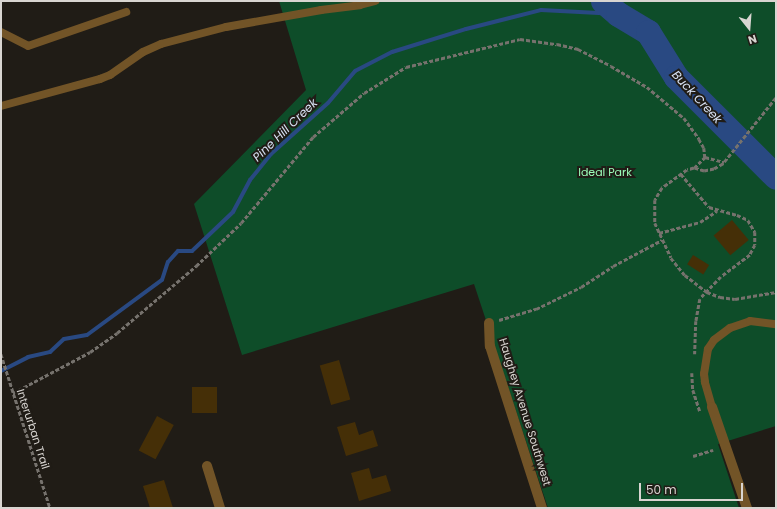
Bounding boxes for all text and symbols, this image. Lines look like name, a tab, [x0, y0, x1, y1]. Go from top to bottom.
north arrow	[729, 8, 769, 48]
text: N	[746, 31, 759, 48]
water label: Buck Creek	[669, 68, 725, 126]
water label: Pine Hill Creek	[250, 96, 320, 164]
park label: Ideal Park	[578, 165, 632, 179]
street label: Haughey Avenue Southwest	[496, 336, 554, 488]
street label: Interurban Trail	[14, 387, 52, 471]
scale bar	[641, 475, 745, 501]
text: 50 m	[646, 481, 677, 498]

